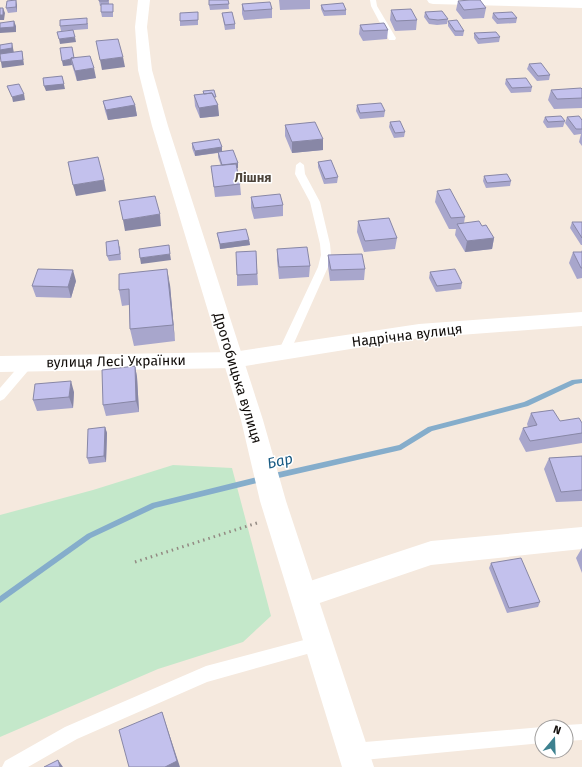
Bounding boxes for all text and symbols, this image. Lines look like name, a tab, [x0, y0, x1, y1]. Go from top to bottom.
district label: Лішня	[234, 170, 272, 185]
street label: Дрогобицька вулиця	[209, 310, 266, 446]
street label: Надрічна вулиця	[351, 320, 463, 351]
street label: вулиця Лесі Українки	[46, 352, 186, 371]
water label: Бар	[265, 449, 295, 473]
north arrow	[534, 719, 574, 759]
text: N	[552, 723, 563, 737]

